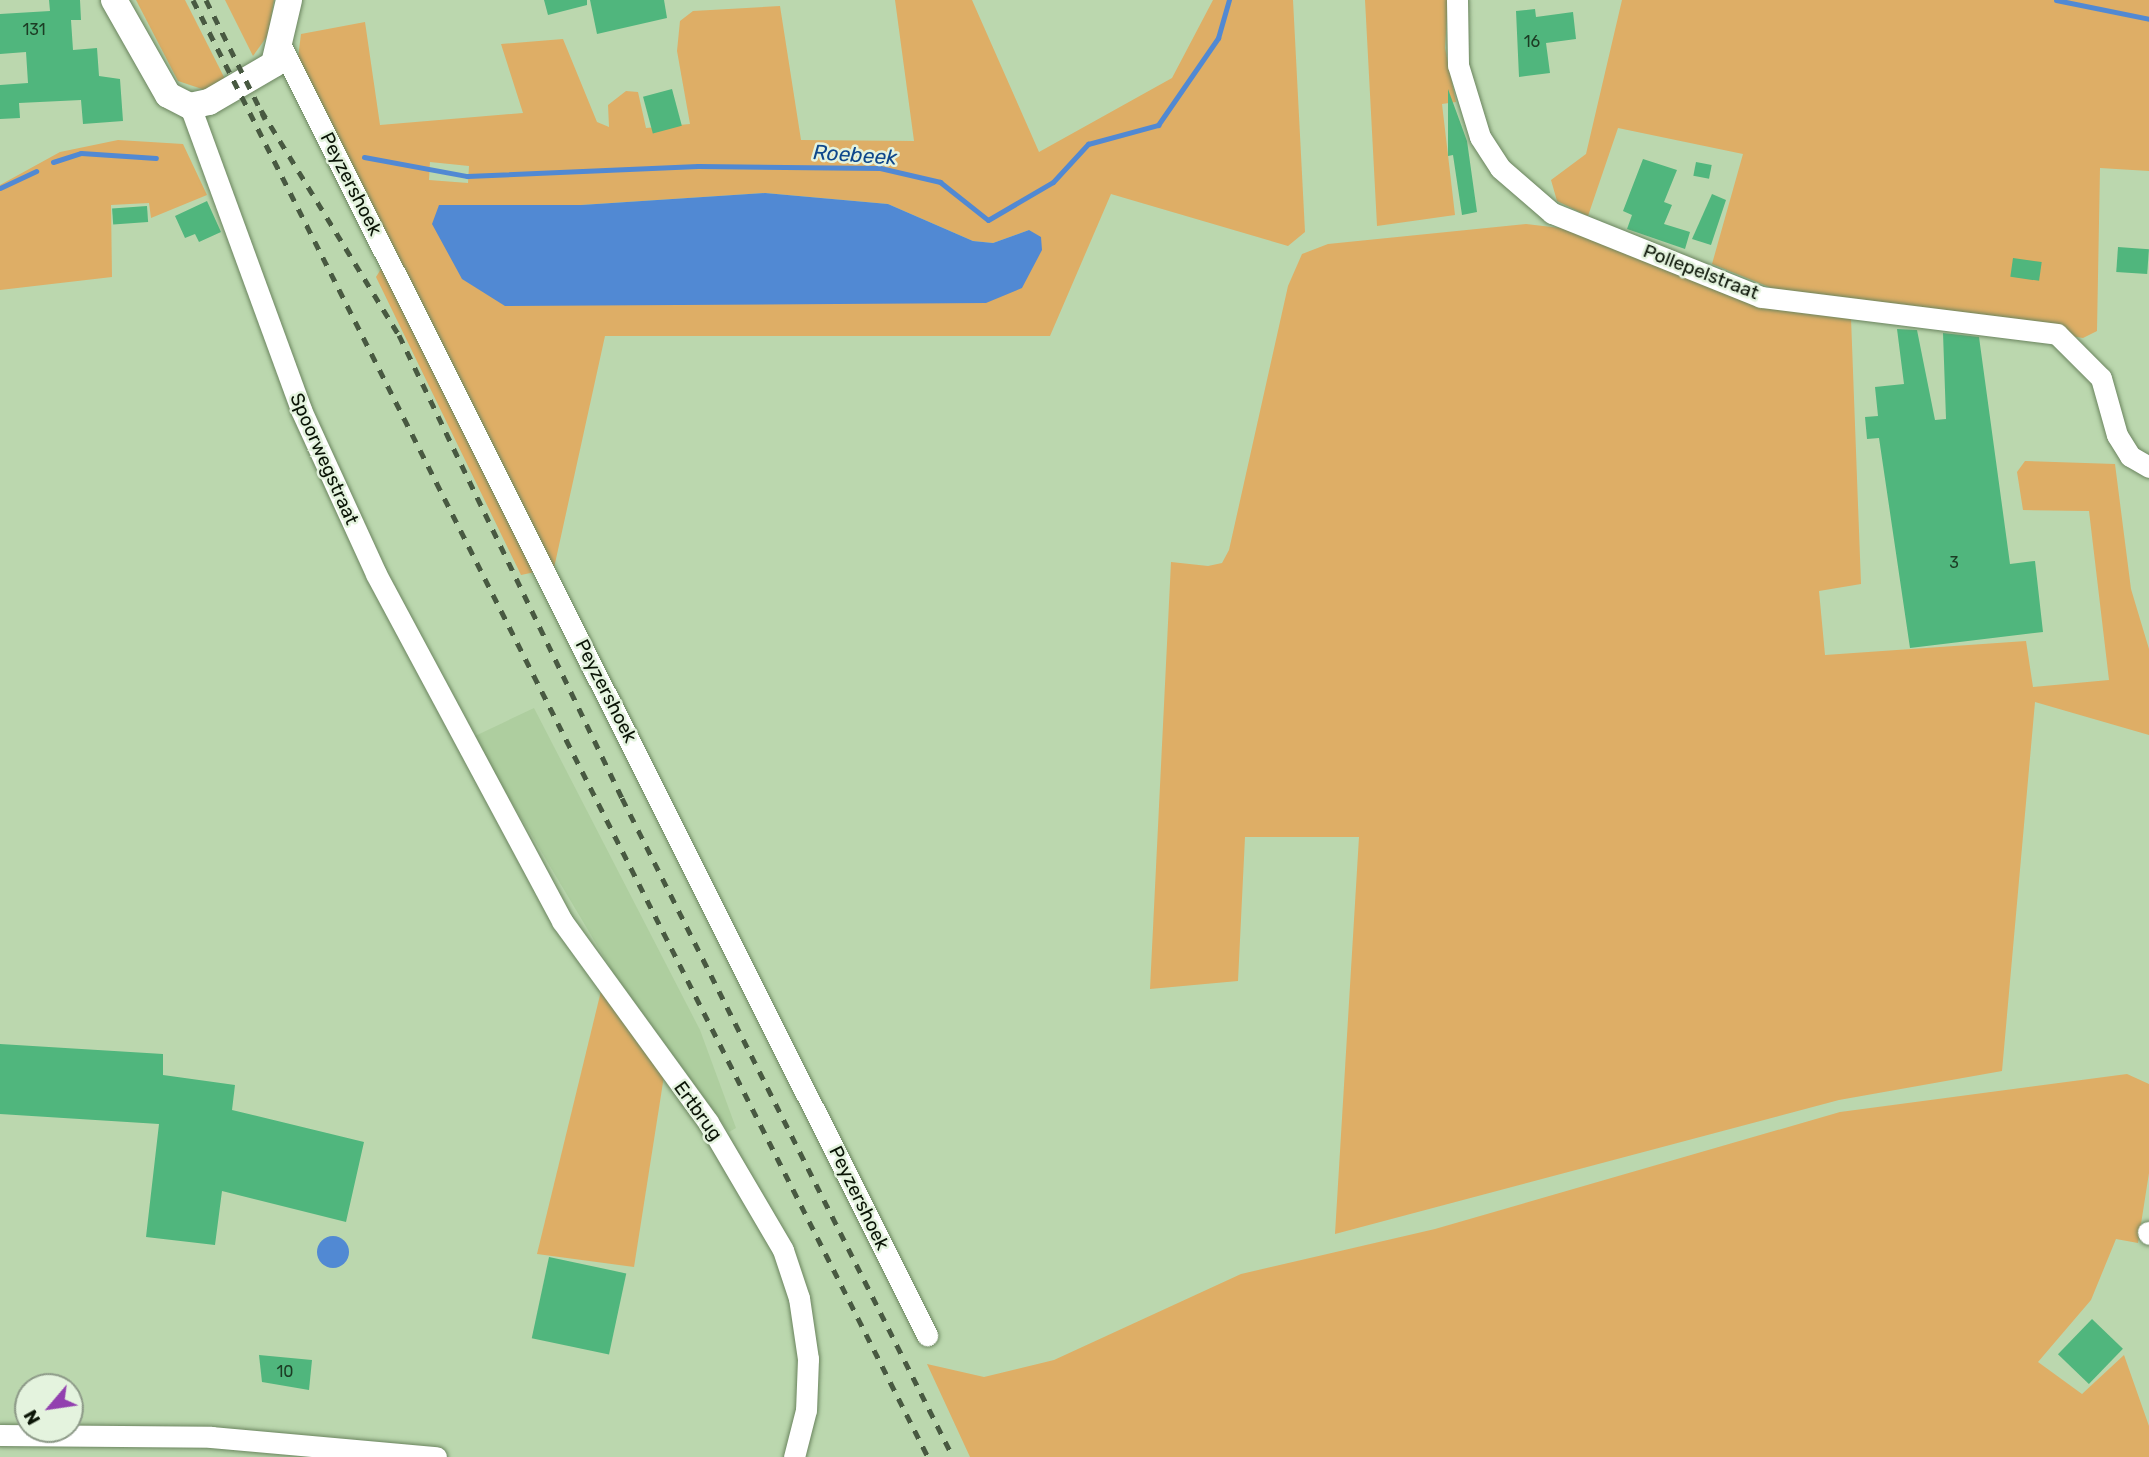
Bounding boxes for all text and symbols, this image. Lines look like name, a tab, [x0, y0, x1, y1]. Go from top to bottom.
house number: 131	[22, 20, 46, 40]
house number: 16	[1524, 32, 1540, 52]
street label: Peyzershoek	[315, 129, 387, 239]
water label: Roebeek	[812, 139, 898, 171]
street label: Pollepelstraat	[1640, 240, 1762, 304]
street label: Spoorwegstraat	[285, 390, 363, 528]
house number: 3	[1949, 553, 1959, 573]
street label: Peyzershoek	[570, 636, 642, 746]
street label: Ertbrug	[669, 1077, 727, 1145]
street label: Peyzershoek	[824, 1142, 894, 1254]
house number: 10	[276, 1362, 294, 1382]
north arrow	[14, 1373, 84, 1443]
text: N	[19, 1406, 45, 1429]

